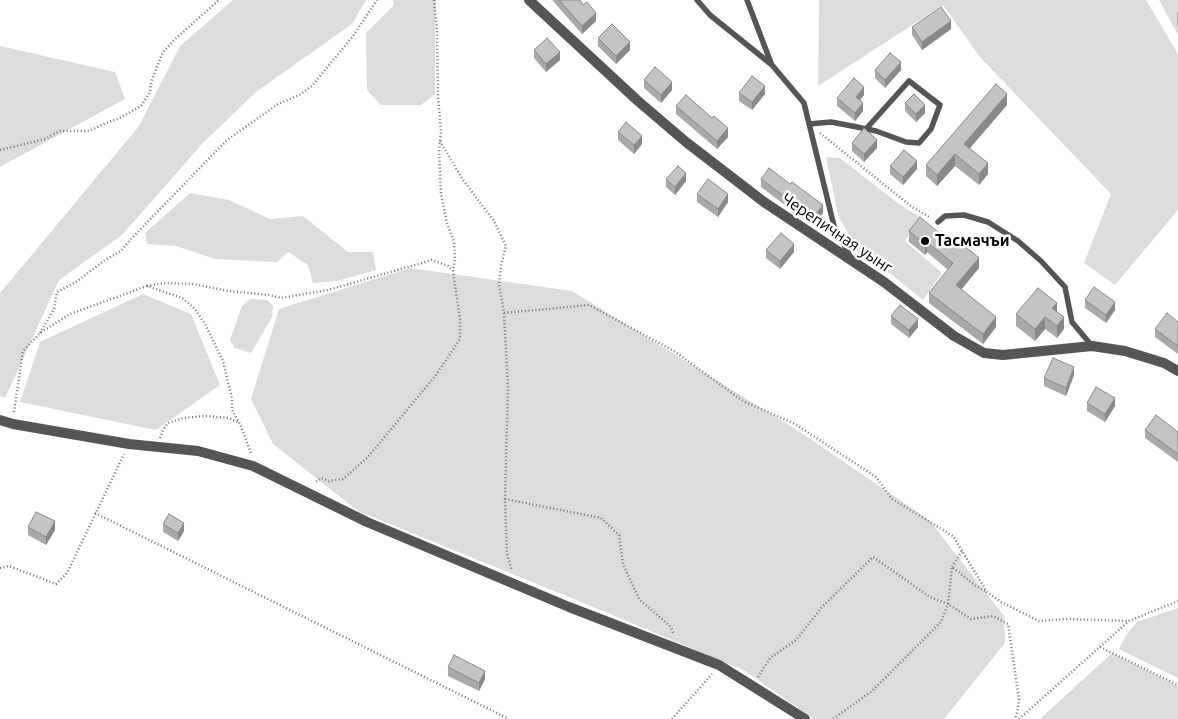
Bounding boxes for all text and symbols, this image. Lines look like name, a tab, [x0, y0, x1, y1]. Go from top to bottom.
street label: Черепичная уынг	[778, 189, 896, 277]
place label: Тасмачъи	[935, 231, 1010, 251]
marker: Тасмачъи	[919, 235, 931, 247]

